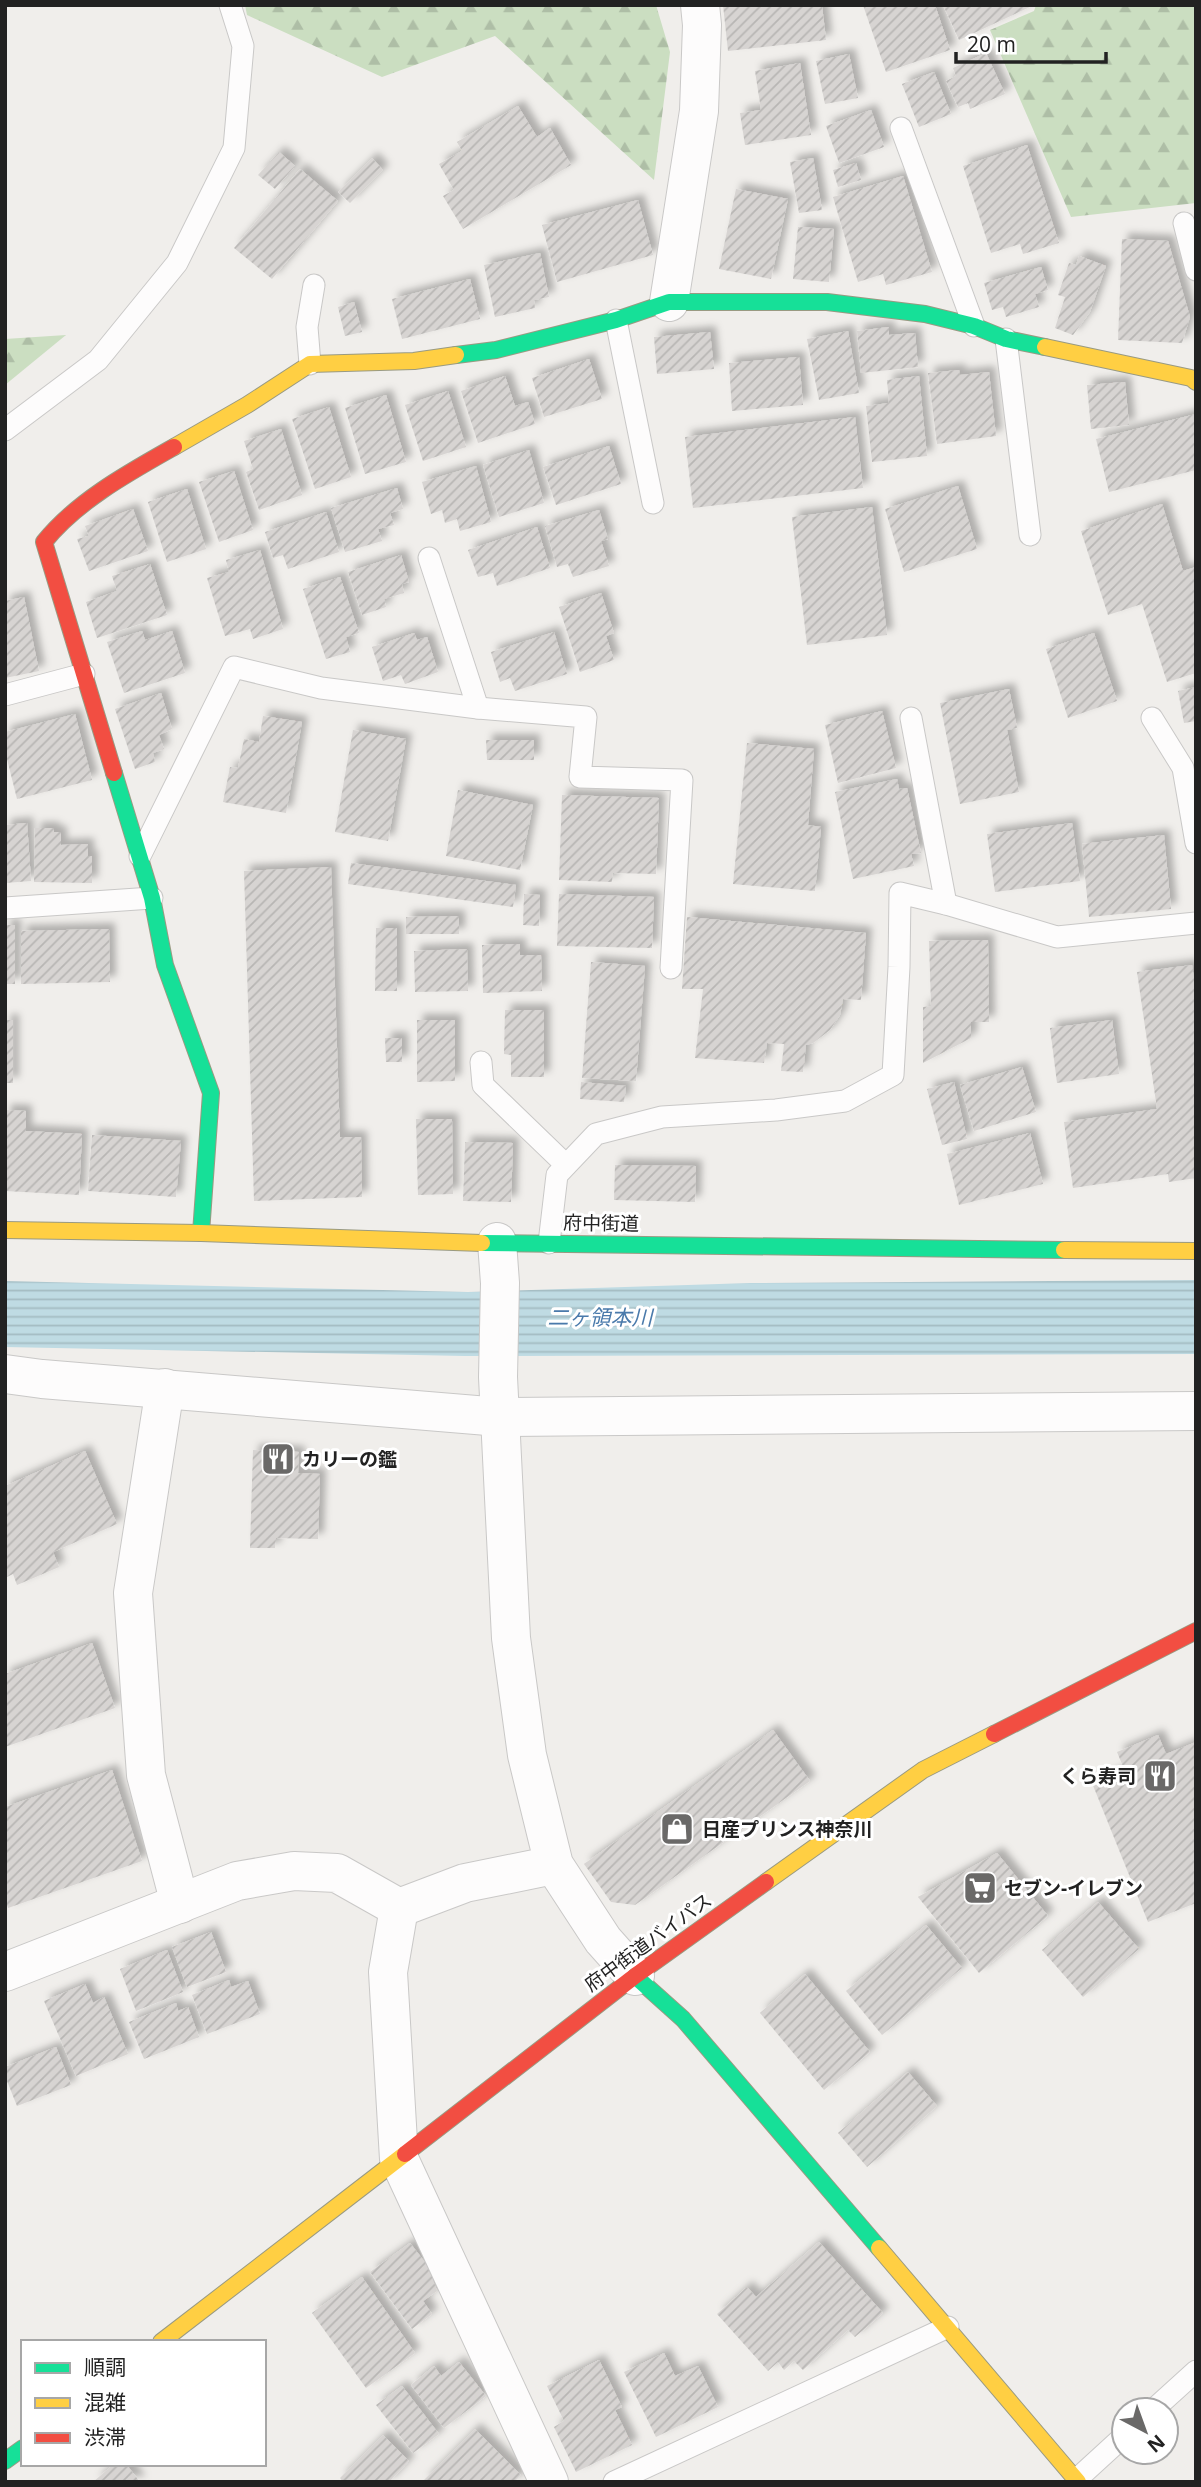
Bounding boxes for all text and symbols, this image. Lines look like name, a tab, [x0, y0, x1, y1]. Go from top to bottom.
scale bar	[956, 21, 1106, 65]
text: 20 m	[967, 30, 1016, 58]
street label: 府中街道	[563, 1209, 639, 1237]
water label: 二ヶ領本川	[548, 1303, 654, 1331]
restaurant icon: カリーの鑑	[259, 1440, 297, 1478]
place label: カリーの鑑	[302, 1446, 397, 1472]
restaurant icon: くら寿司	[1141, 1757, 1179, 1795]
place label: くら寿司	[1060, 1763, 1136, 1789]
shop icon: 日産プリンス神奈川	[658, 1810, 696, 1848]
place label: 日産プリンス神奈川	[702, 1816, 873, 1842]
supermarket icon: セブン-イレブン	[961, 1869, 999, 1907]
place label: セブン-イレブン	[1004, 1875, 1143, 1901]
street label: 府中街道バイパス	[579, 1887, 717, 1997]
legend	[21, 2340, 266, 2466]
text: 順調	[84, 2353, 126, 2381]
text: 混雑	[84, 2388, 126, 2416]
north arrow	[1110, 2396, 1180, 2466]
text: 渋滞	[84, 2423, 126, 2451]
text: N	[1142, 2429, 1171, 2459]

